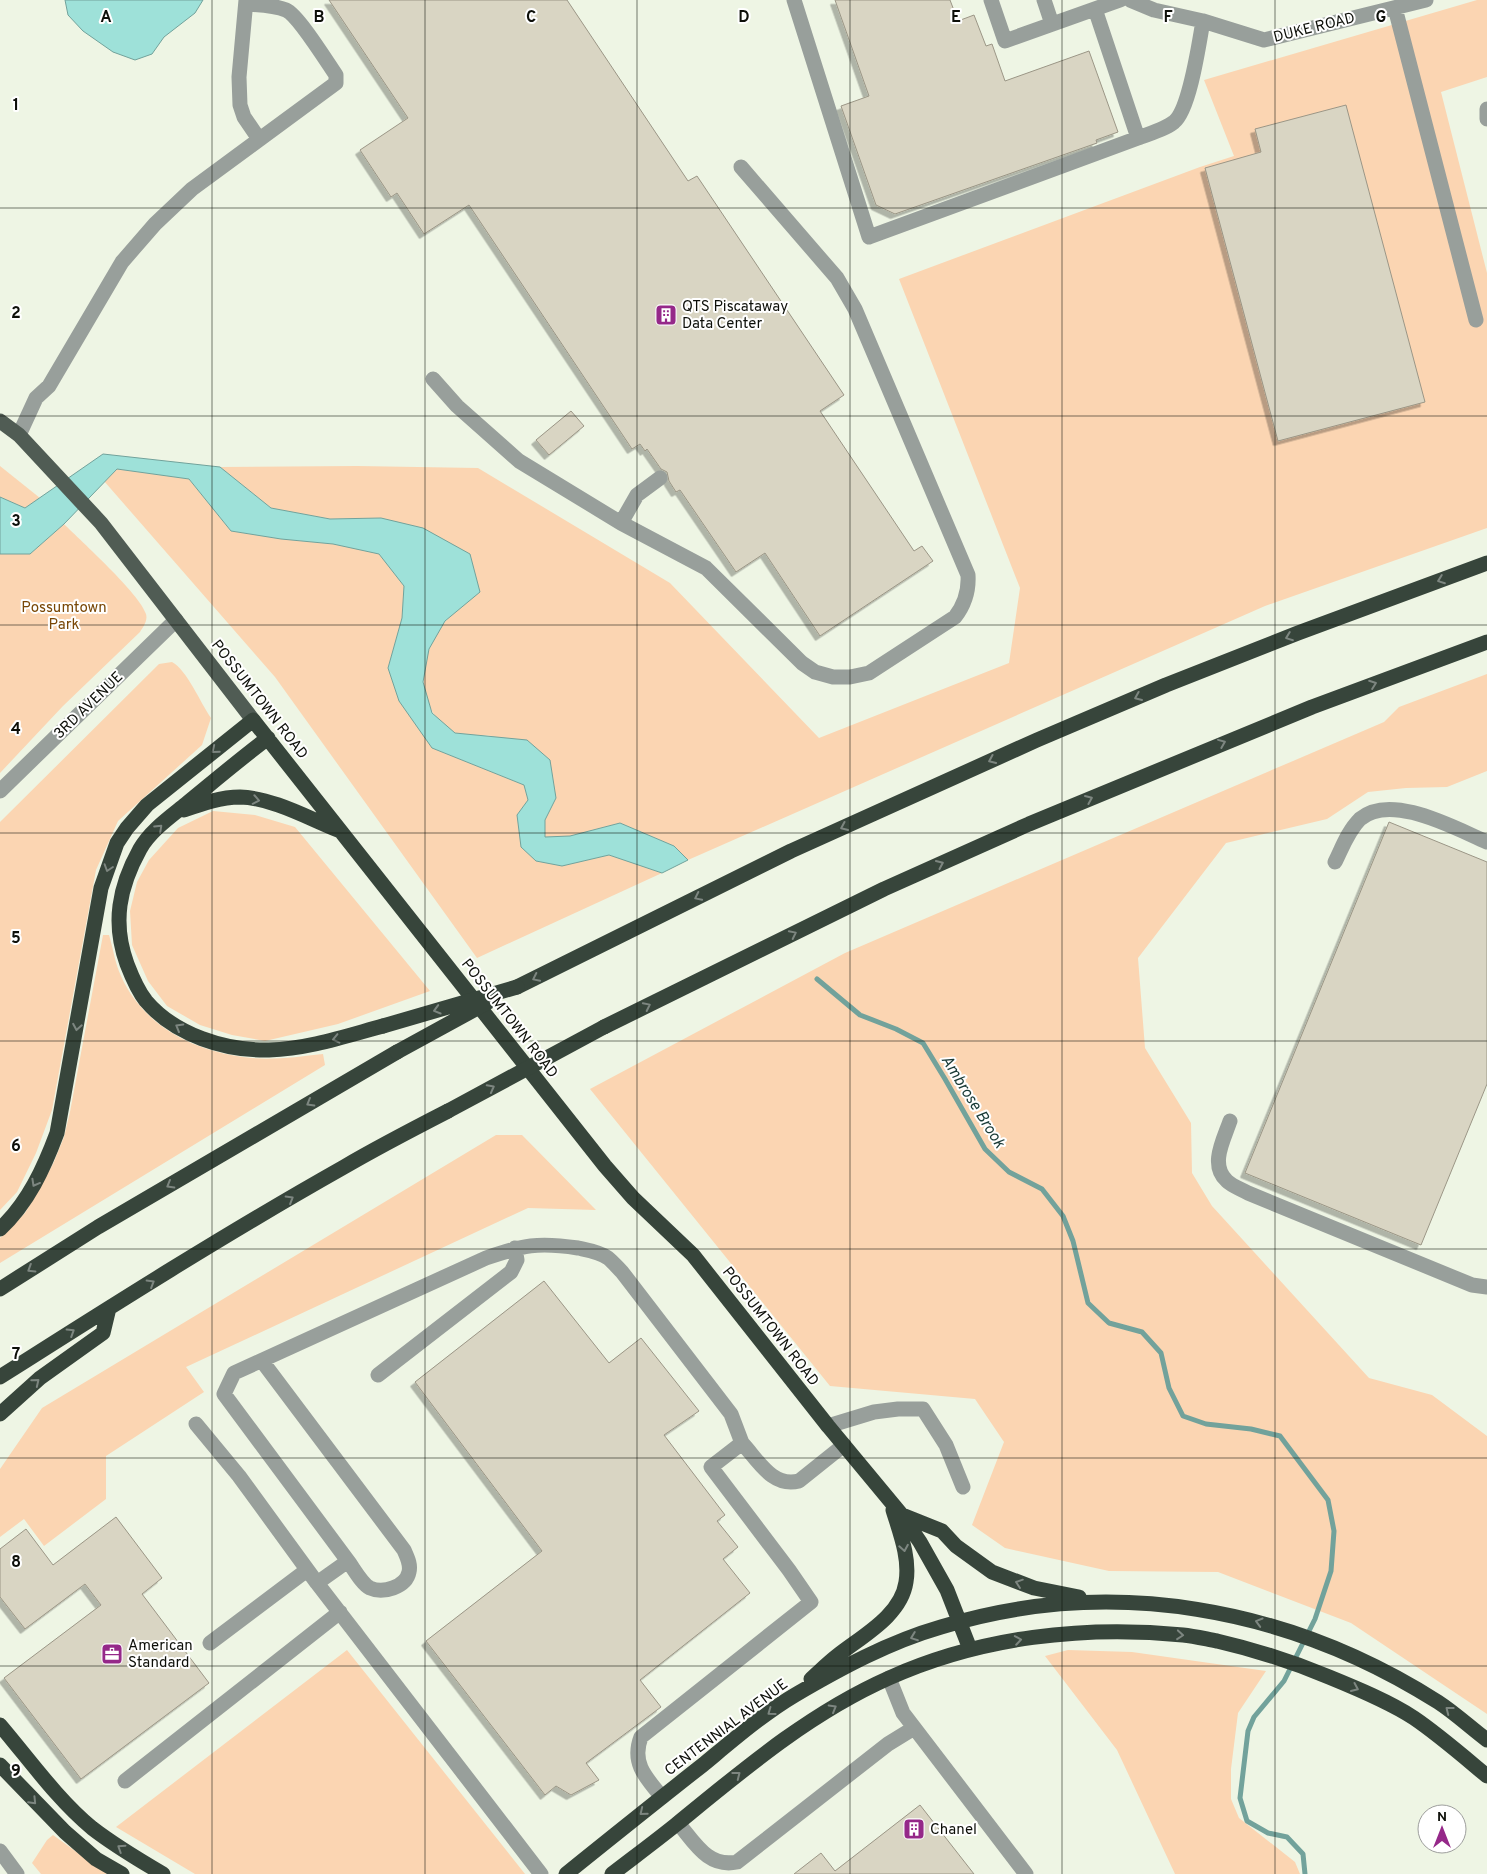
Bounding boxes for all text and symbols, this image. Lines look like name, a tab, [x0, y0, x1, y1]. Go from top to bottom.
text: A	[100, 8, 112, 28]
text: B	[313, 8, 325, 28]
text: C	[526, 8, 536, 28]
text: D	[738, 8, 750, 28]
text: E	[951, 8, 961, 28]
text: F	[1163, 8, 1173, 28]
text: G	[1376, 8, 1386, 28]
street label: DUKE ROAD	[1272, 9, 1357, 48]
text: 1	[13, 96, 19, 116]
place label: QTS Piscataway Data Center	[682, 298, 788, 334]
building icon: QTS Piscataway Data Center	[654, 303, 678, 327]
text: 2	[11, 304, 21, 324]
text: 3	[11, 512, 21, 532]
one-way arrow	[1437, 574, 1446, 584]
park label: Possumtown Park	[21, 599, 107, 635]
one-way arrow	[1285, 631, 1294, 641]
street label: POSSUMTOWN ROAD	[206, 636, 311, 763]
street label: 3RD AVENUE	[50, 668, 128, 744]
one-way arrow	[1368, 680, 1377, 690]
one-way arrow	[1134, 690, 1143, 701]
text: 4	[11, 720, 21, 740]
one-way arrow	[1217, 739, 1225, 749]
one-way arrow	[212, 745, 221, 753]
one-way arrow	[988, 754, 997, 764]
one-way arrow	[252, 795, 261, 805]
one-way arrow	[1084, 795, 1093, 805]
one-way arrow	[840, 821, 849, 831]
one-way arrow	[153, 825, 162, 834]
one-way arrow	[935, 860, 944, 870]
one-way arrow	[103, 863, 113, 872]
one-way arrow	[694, 891, 703, 901]
text: 5	[11, 929, 21, 949]
one-way arrow	[788, 930, 797, 940]
street label: POSSUMTOWN ROAD	[456, 955, 561, 1082]
one-way arrow	[532, 971, 541, 981]
one-way arrow	[642, 1002, 651, 1012]
one-way arrow	[433, 1004, 441, 1015]
one-way arrow	[73, 1023, 83, 1032]
one-way arrow	[175, 1024, 184, 1034]
one-way arrow	[332, 1033, 341, 1044]
water label: Ambrose Brook	[936, 1052, 1009, 1153]
one-way arrow	[485, 1084, 494, 1094]
one-way arrow	[306, 1096, 315, 1106]
text: 6	[11, 1137, 21, 1157]
one-way arrow	[31, 1178, 41, 1187]
one-way arrow	[166, 1179, 175, 1189]
one-way arrow	[284, 1195, 293, 1205]
one-way arrow	[27, 1263, 36, 1273]
street label: POSSUMTOWN ROAD	[717, 1263, 822, 1390]
one-way arrow	[145, 1279, 154, 1289]
one-way arrow	[65, 1329, 74, 1339]
text: 7	[12, 1345, 20, 1365]
one-way arrow	[30, 1379, 39, 1387]
one-way arrow	[898, 1544, 908, 1553]
text: 8	[11, 1553, 21, 1573]
one-way arrow	[1015, 1579, 1024, 1589]
one-way arrow	[1255, 1617, 1264, 1628]
one-way arrow	[1176, 1629, 1184, 1640]
one-way arrow	[910, 1631, 919, 1641]
one-way arrow	[1014, 1635, 1022, 1646]
place label: American Standard	[128, 1637, 193, 1673]
office icon: American Standard	[100, 1642, 124, 1666]
street label: CENTENNIAL AVENUE	[661, 1676, 792, 1781]
one-way arrow	[1350, 1682, 1359, 1692]
one-way arrow	[828, 1704, 837, 1714]
one-way arrow	[767, 1706, 777, 1715]
one-way arrow	[1446, 1708, 1455, 1716]
text: 9	[11, 1762, 21, 1782]
one-way arrow	[731, 1772, 741, 1781]
one-way arrow	[27, 1795, 36, 1804]
north arrow	[1417, 1804, 1467, 1854]
one-way arrow	[640, 1807, 649, 1815]
text: N	[1437, 1809, 1447, 1826]
building icon: Chanel	[902, 1817, 926, 1841]
place label: Chanel	[930, 1821, 977, 1840]
one-way arrow	[118, 1845, 127, 1855]

